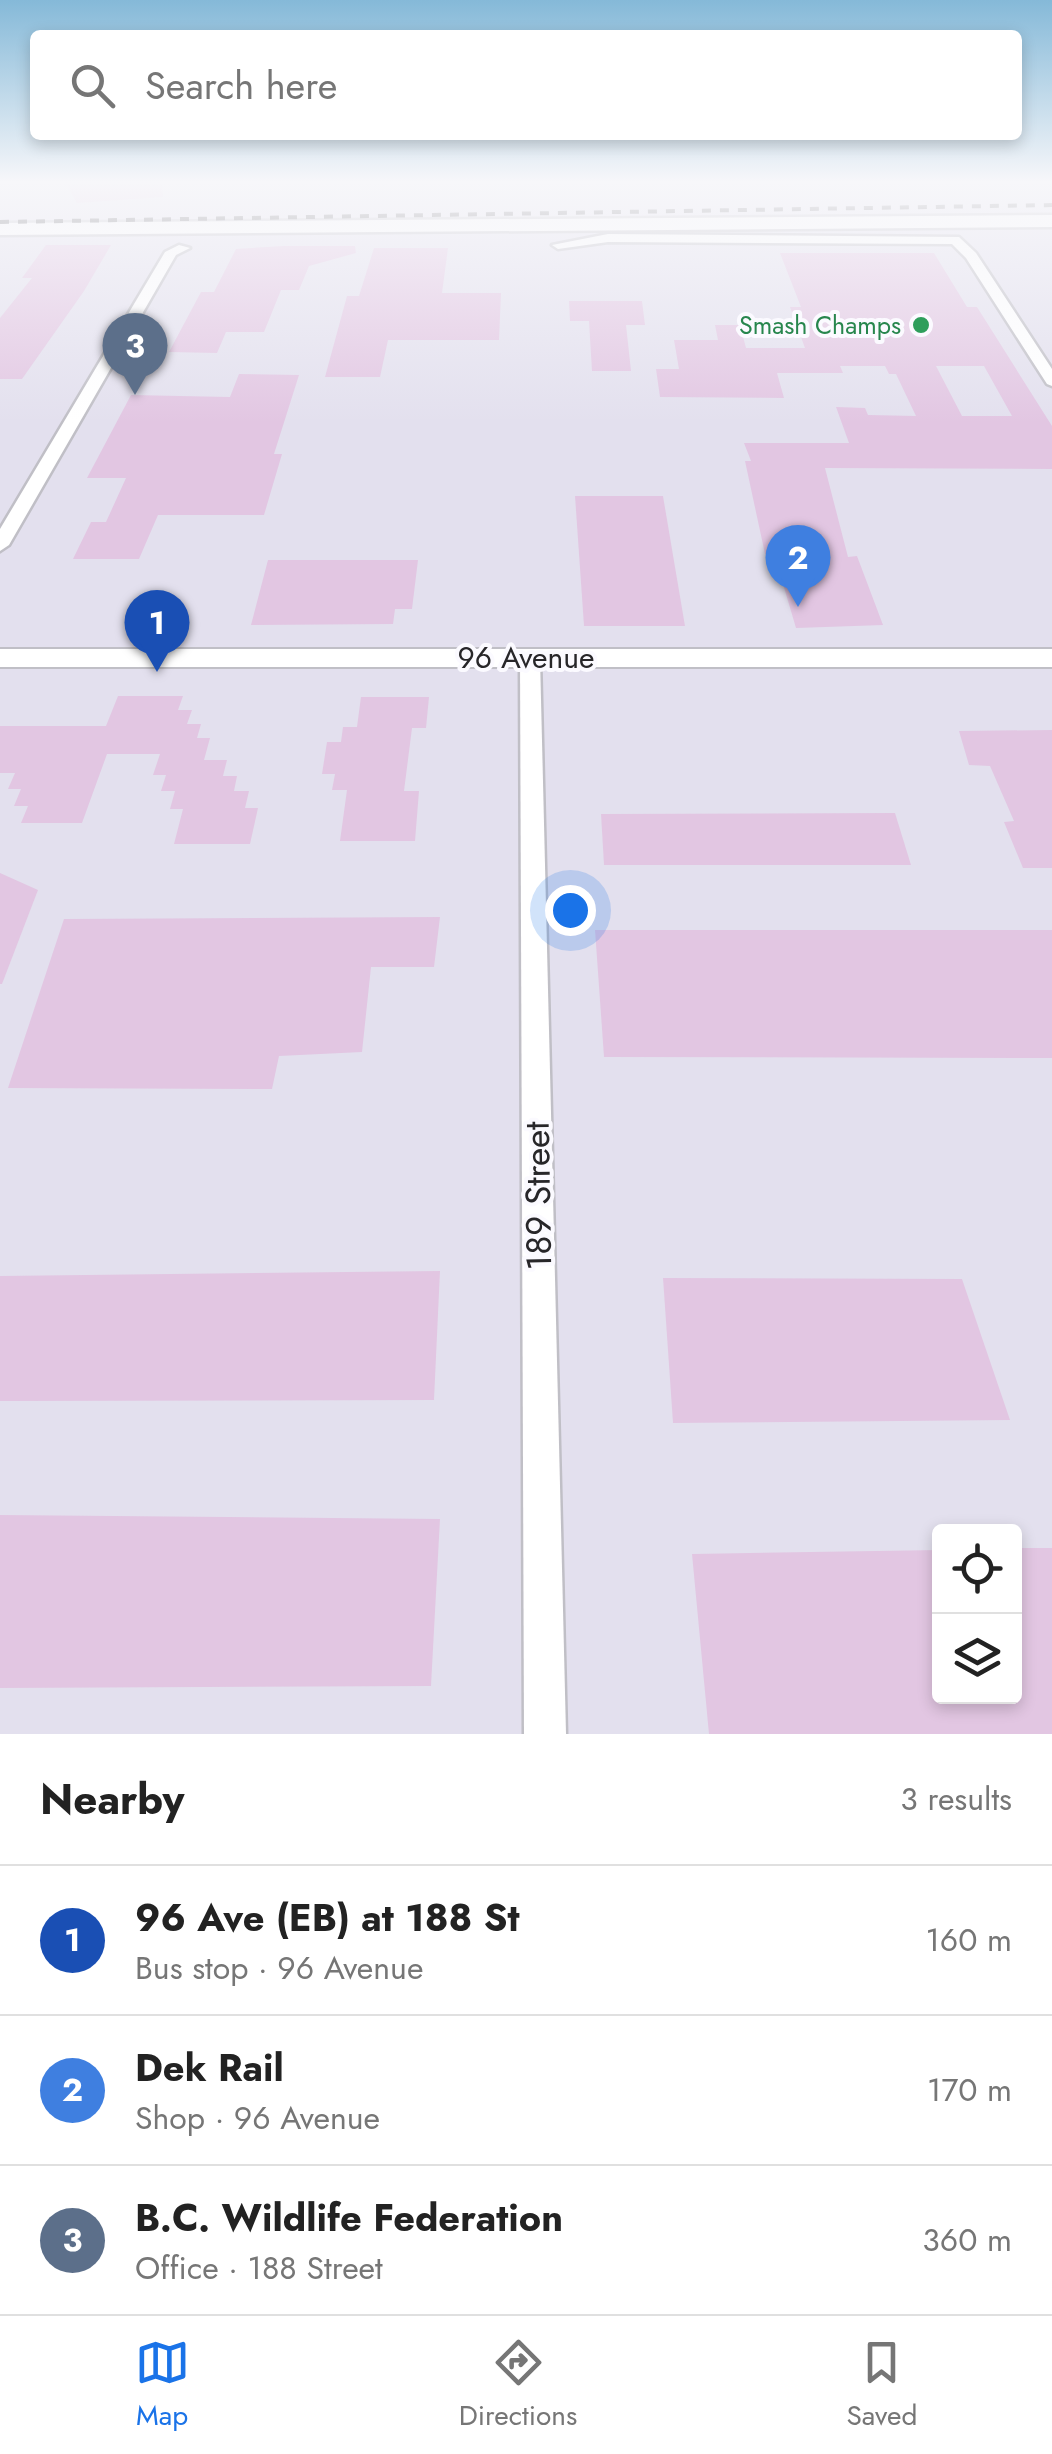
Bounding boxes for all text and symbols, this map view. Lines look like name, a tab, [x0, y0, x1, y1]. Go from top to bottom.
search box	[30, 30, 1022, 140]
icon: search	[65, 58, 120, 113]
text: Search here	[145, 58, 337, 113]
place label: Smash Champs	[739, 307, 901, 343]
pin: 3	[102, 312, 168, 395]
marker: Smash Champs	[910, 314, 932, 336]
pin: 2	[766, 524, 830, 607]
pin: 1	[124, 590, 190, 672]
street label: 96 Avenue	[457, 636, 595, 679]
your location	[545, 885, 596, 936]
street label: 189 Street	[512, 1120, 564, 1271]
map controls	[932, 1524, 1022, 1704]
button: locate	[932, 1524, 1022, 1614]
button: layers	[932, 1614, 1022, 1704]
text: Nearby	[40, 1769, 184, 1830]
text: 3 results	[900, 1776, 1012, 1822]
text: 96 Ave (EB) at 188 St	[135, 1890, 520, 1945]
text: 1	[64, 1917, 81, 1963]
text: 160 m	[925, 1917, 1012, 1963]
text: Bus stop · 96 Avenue	[135, 1945, 423, 1991]
text: Dek Rail	[135, 2040, 284, 2095]
text: 2	[62, 2067, 83, 2113]
text: 170 m	[927, 2067, 1012, 2113]
text: Shop · 96 Avenue	[135, 2095, 380, 2141]
text: B.C. Wildlife Federation	[135, 2190, 563, 2245]
text: 3	[63, 2217, 82, 2263]
text: 360 m	[922, 2217, 1012, 2263]
text: Office · 188 Street	[135, 2245, 383, 2291]
tab: Map	[135, 2335, 190, 2436]
tab: Directions	[459, 2335, 577, 2436]
tab: Saved	[846, 2335, 917, 2436]

